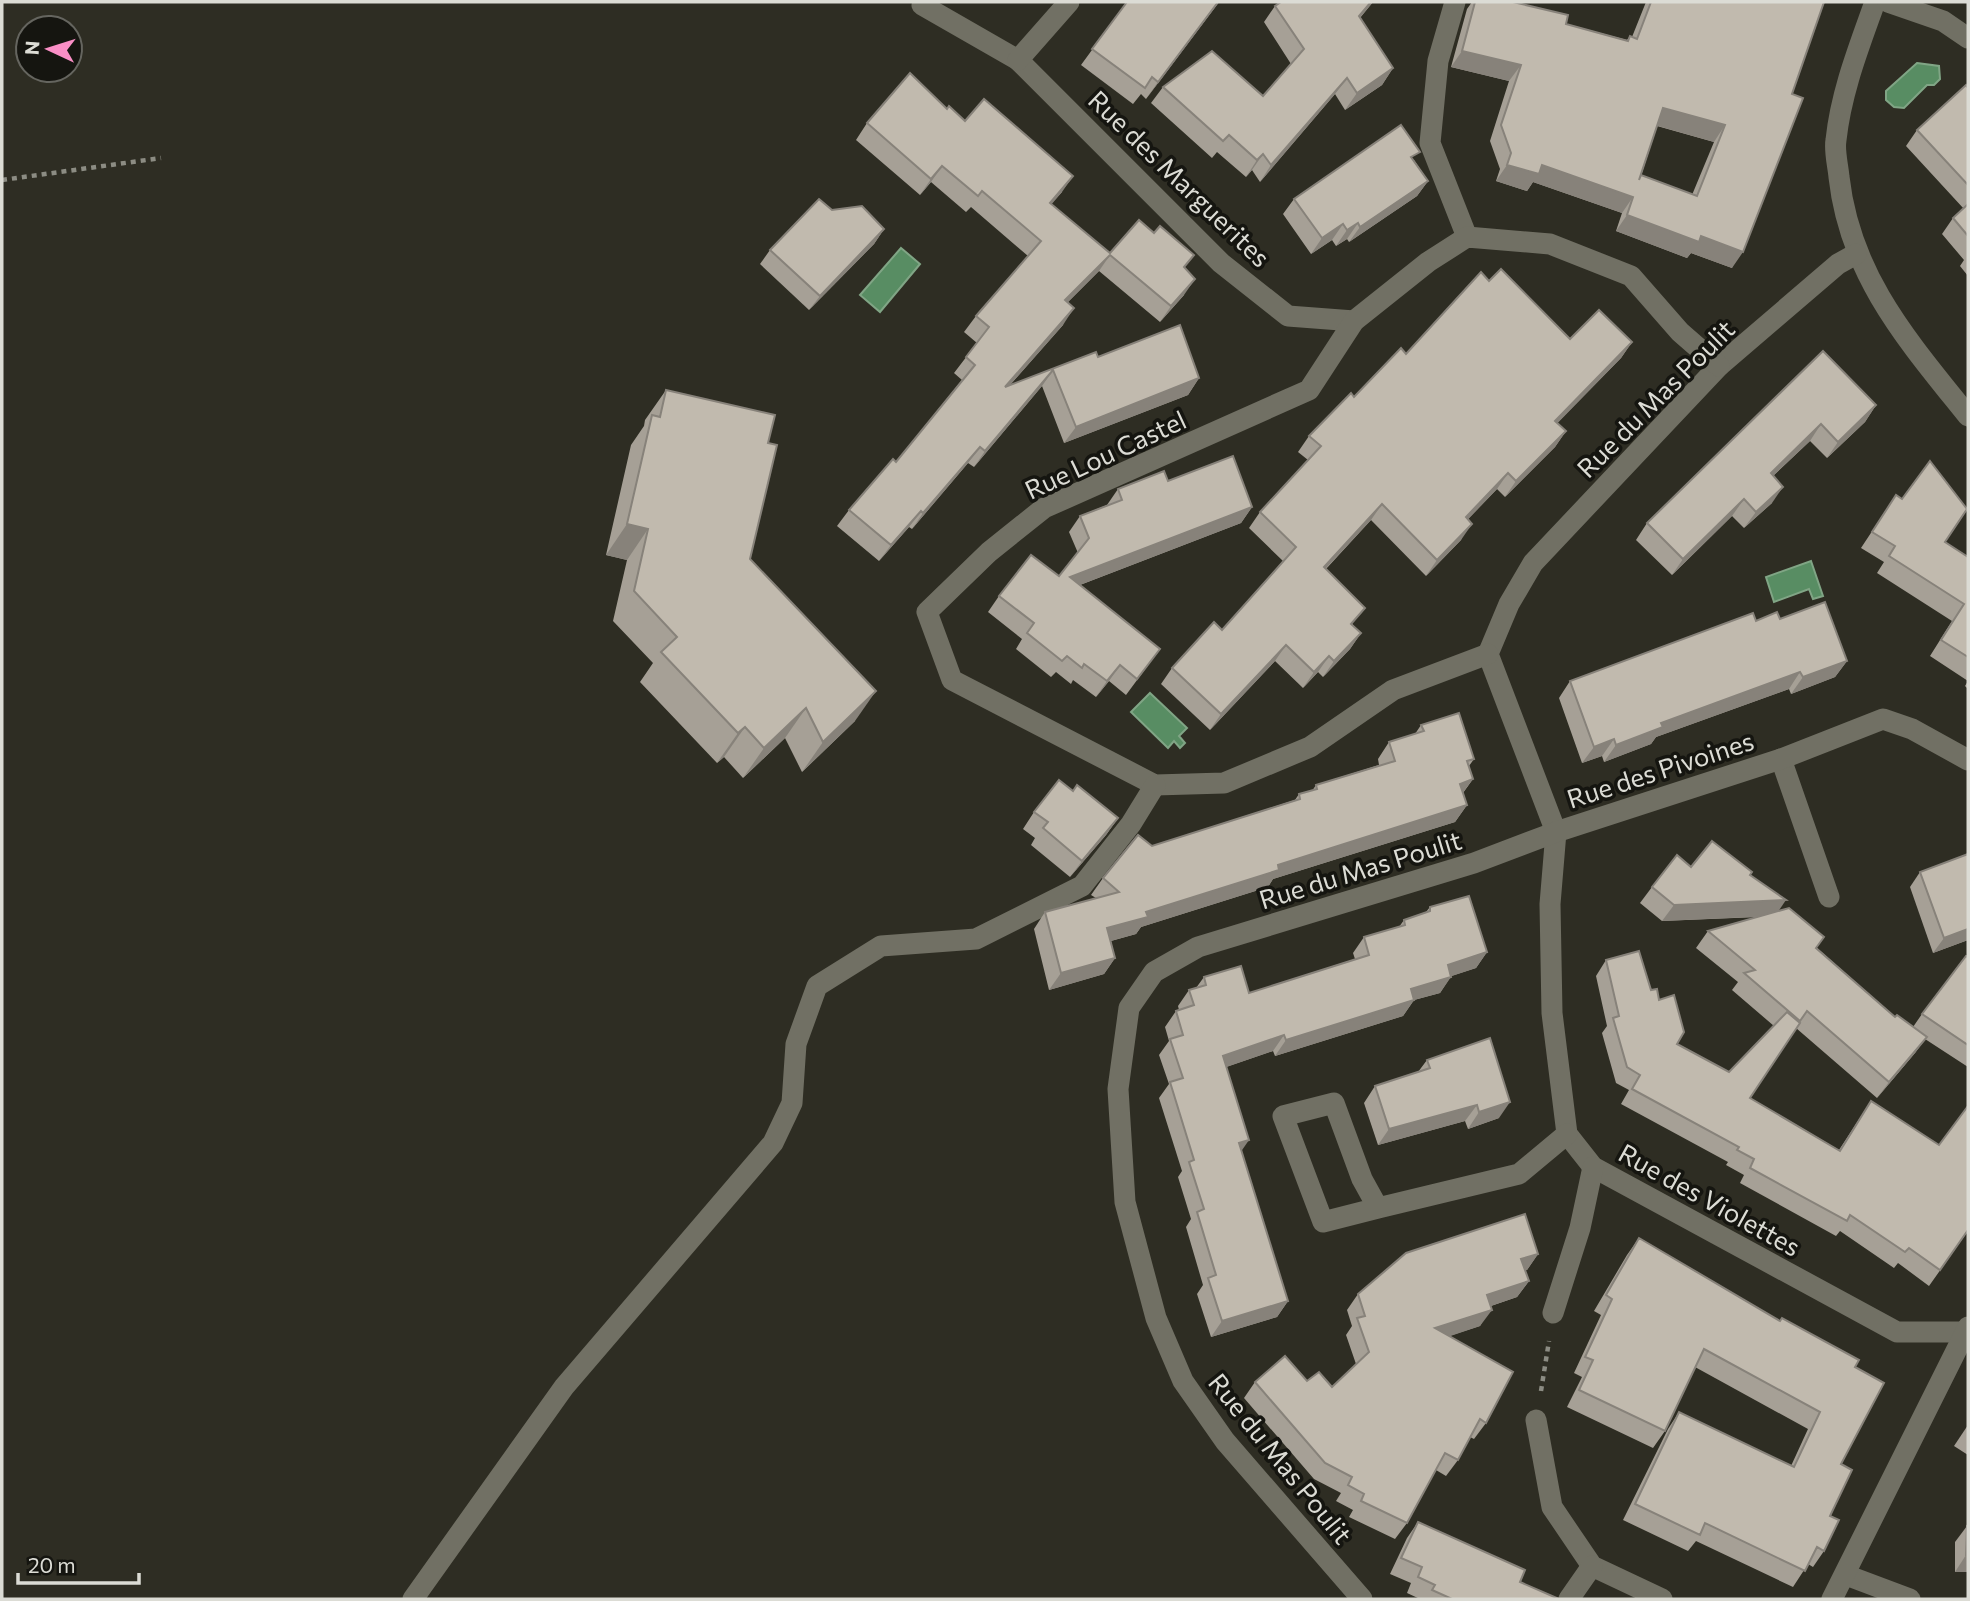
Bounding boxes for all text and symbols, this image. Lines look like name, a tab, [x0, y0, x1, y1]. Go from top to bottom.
north arrow	[14, 14, 84, 84]
text: N	[20, 40, 44, 56]
street label: Rue des Marguerites	[1083, 83, 1277, 273]
street label: Rue du Mas Poulit	[1570, 313, 1740, 483]
street label: Rue Lou Castel	[1019, 403, 1191, 505]
street label: Rue des Pivoines	[1563, 724, 1757, 814]
street label: Rue du Mas Poulit	[1255, 823, 1465, 915]
street label: Rue des Violettes	[1614, 1136, 1806, 1262]
street label: Rue du Mas Poulit	[1203, 1367, 1359, 1549]
scale bar	[18, 1542, 138, 1586]
text: 20 m	[28, 1552, 76, 1577]

